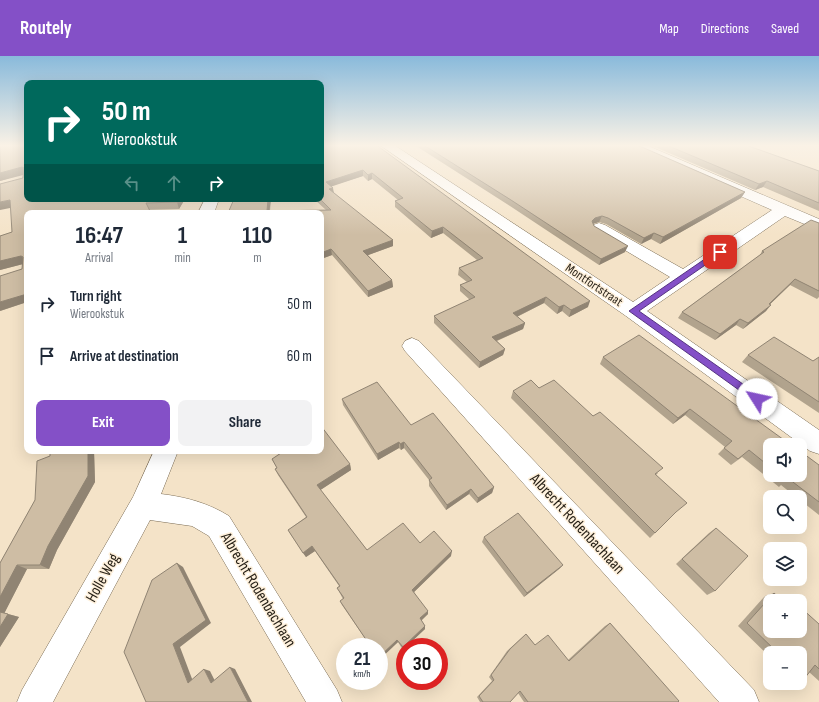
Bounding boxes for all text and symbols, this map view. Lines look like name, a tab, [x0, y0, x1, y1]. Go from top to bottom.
text: Routely	[20, 17, 72, 40]
text: Map	[659, 20, 679, 37]
text: Directions	[701, 20, 749, 37]
text: Saved	[771, 20, 799, 37]
text: 50 m	[102, 95, 151, 128]
icon: right	[36, 96, 88, 148]
text: Wierookstuk	[102, 129, 177, 150]
icon: left	[121, 172, 143, 194]
icon: ahead	[163, 172, 185, 194]
icon: right	[205, 172, 227, 194]
text: 16:47	[76, 221, 123, 250]
text: 1	[178, 221, 187, 250]
text: 110	[242, 221, 272, 250]
pin	[703, 235, 737, 269]
icon: arrive	[709, 241, 731, 263]
text: Arrival	[85, 250, 113, 266]
text: min	[174, 250, 191, 266]
text: m	[253, 250, 262, 266]
street label: Montfortstraat	[562, 260, 626, 310]
text: Turn right	[70, 287, 122, 306]
icon: right	[36, 293, 58, 315]
text: 50 m	[287, 295, 312, 314]
text: Wierookstuk	[70, 306, 124, 322]
icon: arrive	[36, 345, 58, 367]
text: Arrive at destination	[70, 347, 179, 366]
text: 60 m	[287, 347, 312, 366]
position arrow	[736, 378, 778, 420]
button: Exit	[36, 400, 170, 446]
button: Share	[178, 400, 312, 446]
map controls	[763, 438, 807, 690]
button: sound	[763, 438, 807, 482]
street label: Albrecht Rodenbachlaan	[525, 469, 628, 578]
button: search	[763, 490, 807, 534]
street label: Albrecht Rodenbachlaan	[216, 528, 300, 651]
button: layers	[763, 542, 807, 586]
street label: Holle Weg	[82, 550, 124, 606]
button: +	[763, 594, 807, 638]
speed limit sign: 30	[396, 638, 448, 690]
button: −	[763, 646, 807, 690]
text: 21	[354, 647, 370, 671]
text: km/h	[353, 668, 371, 680]

